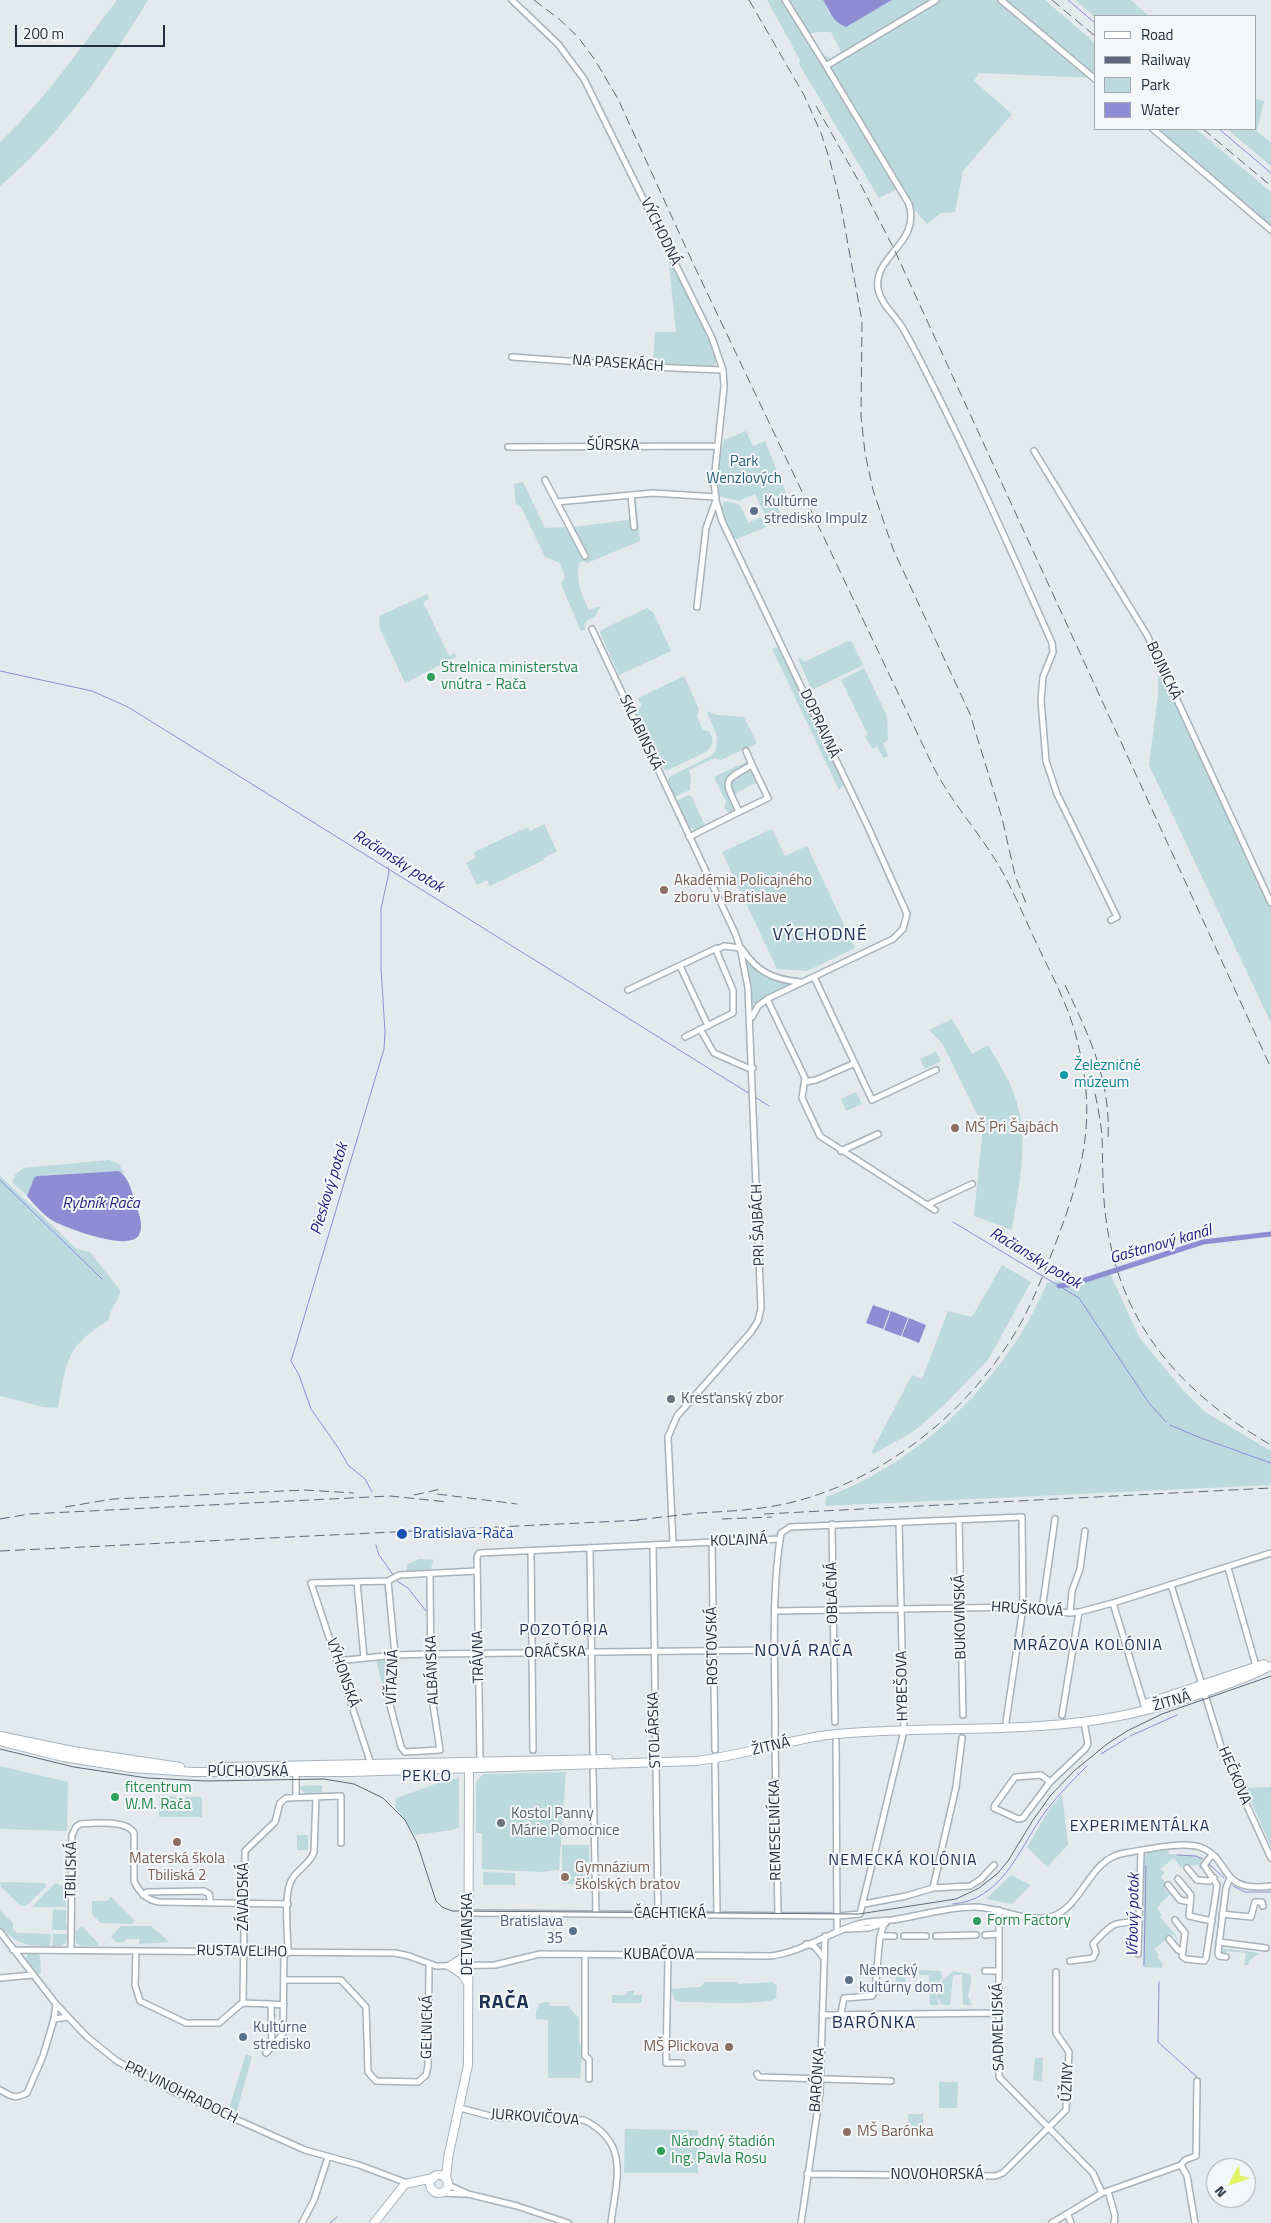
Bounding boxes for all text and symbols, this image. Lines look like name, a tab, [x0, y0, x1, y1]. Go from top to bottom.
scale bar	[18, 15, 168, 47]
legend	[1094, 15, 1256, 130]
text: 200 m	[23, 22, 64, 45]
text: Road	[1141, 23, 1173, 46]
text: Railway	[1141, 48, 1191, 71]
text: Park	[1141, 73, 1170, 96]
text: Water	[1141, 98, 1180, 121]
street label: VÝCHODNÁ	[636, 195, 684, 269]
street label: NA PASEKÁCH	[572, 352, 664, 376]
street label: ŠÚRSKA	[587, 437, 639, 455]
park label: Park Wenzlových	[706, 453, 782, 488]
place label: Kultúrne stredisko Impulz	[764, 493, 868, 528]
marker: Kultúrne stredisko Impulz	[748, 505, 760, 517]
street label: BOJNICKÁ	[1142, 639, 1184, 703]
place label: Strelnica ministerstva vnútra - Rača	[441, 659, 578, 694]
marker: Strelnica ministerstva vnútra - Rača	[425, 671, 437, 683]
street label: DOPRAVNÁ	[795, 687, 843, 761]
street label: SKLABINSKÁ	[615, 692, 665, 774]
water label: Račiansky potok	[349, 826, 447, 898]
place label: Akadémia Policajného zboru v Bratislave	[674, 872, 812, 907]
marker: Akadémia Policajného zboru v Bratislave	[658, 884, 670, 896]
district label: VÝCHODNÉ	[771, 925, 869, 947]
place label: Železničné múzeum	[1074, 1057, 1141, 1092]
marker: Železničné múzeum	[1058, 1069, 1070, 1081]
place label: MŠ Pri Šajbách	[965, 1119, 1059, 1137]
marker: MŠ Pri Šajbách	[949, 1122, 961, 1134]
water label: Pieskový potok	[307, 1141, 353, 1237]
street label: PRI ŠAJBÁCH	[749, 1183, 769, 1267]
water label: Rybník Rača	[62, 1194, 140, 1214]
water label: Gaštanový kanál	[1108, 1221, 1214, 1269]
water label: Račiansky potok	[986, 1224, 1084, 1294]
place label: Kresťanský zbor	[681, 1390, 784, 1408]
marker: Kresťanský zbor	[665, 1393, 677, 1405]
place label: Bratislava-Rača	[413, 1525, 513, 1543]
marker: Bratislava-Rača	[395, 1527, 409, 1541]
street label: KOĽAJNÁ	[710, 1531, 768, 1551]
street label: OBLAČNÁ	[823, 1562, 843, 1624]
street label: BUKOVINSKÁ	[951, 1574, 971, 1660]
street label: HRUŠKOVÁ	[990, 1598, 1064, 1622]
street label: ROSTOVSKÁ	[703, 1606, 723, 1686]
district label: POZOTÓRIA	[518, 1621, 610, 1641]
street label: TRÁVNA	[470, 1630, 488, 1684]
street label: ALBÁNSKA	[423, 1635, 443, 1705]
street label: VÝHONSKÁ	[322, 1636, 362, 1710]
district label: MRÁZOVA KOLÓNIA	[1011, 1636, 1165, 1656]
district label: NOVÁ RAČA	[753, 1641, 855, 1663]
street label: ORÁČSKA	[524, 1643, 586, 1663]
street label: VÍŤAZNÁ	[383, 1649, 403, 1705]
street label: HYBEŠOVA	[893, 1650, 913, 1722]
street label: ŽITNÁ	[1151, 1688, 1193, 1716]
street label: STOLÁRSKA	[645, 1691, 665, 1769]
street label: ŽITNÁ	[750, 1734, 792, 1760]
street label: HEČKOVA	[1214, 1744, 1254, 1808]
street label: PÚCHOVSKÁ	[208, 1763, 288, 1781]
district label: PEKLO	[401, 1767, 453, 1787]
place label: fitcentrum W.M. Rača	[125, 1779, 192, 1814]
street label: REMESELNÍCKA	[766, 1779, 786, 1881]
marker: fitcentrum W.M. Rača	[109, 1791, 121, 1803]
place label: Kostol Panny Márie Pomocnice	[511, 1805, 620, 1840]
marker: Kostol Panny Márie Pomocnice	[495, 1817, 507, 1829]
district label: EXPERIMENTÁLKA	[1068, 1817, 1212, 1837]
marker: Materská škola Tbiliská 2	[171, 1836, 183, 1848]
street label: TBILISKÁ	[63, 1841, 81, 1899]
place label: Materská škola Tbiliská 2	[129, 1850, 225, 1885]
district label: NEMECKÁ KOLÓNIA	[826, 1851, 980, 1871]
place label: Gymnázium školských bratov	[575, 1859, 680, 1894]
street label: ZÁVADSKÁ	[235, 1862, 253, 1932]
marker: Gymnázium školských bratov	[559, 1871, 571, 1883]
water label: Vŕbový potok	[1124, 1873, 1144, 1957]
street label: DETVIANSKA	[459, 1893, 477, 1975]
street label: ČACHTICKÁ	[634, 1905, 706, 1923]
place label: Form Factory	[987, 1912, 1071, 1930]
place label: Bratislava 35	[500, 1913, 563, 1948]
marker: Form Factory	[971, 1915, 983, 1927]
marker: Bratislava 35	[567, 1925, 579, 1937]
street label: RUSTAVELIHO	[197, 1942, 287, 1962]
street label: KUBAČOVA	[623, 1946, 695, 1964]
place label: Nemecký kultúrny dom	[859, 1962, 943, 1997]
marker: Nemecký kultúrny dom	[843, 1974, 855, 1986]
street label: SADMELIJSKÁ	[989, 1983, 1009, 2071]
district label: RAČA	[478, 1991, 530, 2015]
street label: GELNICKÁ	[418, 1995, 438, 2059]
district label: BARÓNKA	[831, 2013, 917, 2035]
place label: Kultúrne stredisko	[253, 2019, 311, 2054]
marker: Kultúrne stredisko	[237, 2031, 249, 2043]
place label: MŠ Plickova	[643, 2038, 719, 2056]
marker: MŠ Plickova	[723, 2041, 735, 2053]
street label: BARÓNKA	[807, 2047, 829, 2113]
street label: PRI VINOHRADOCH	[121, 2058, 241, 2128]
street label: ÚŽINY	[1058, 2062, 1078, 2102]
street label: JURKOVIČOVA	[490, 2106, 580, 2130]
place label: MŠ Barónka	[857, 2123, 933, 2141]
marker: MŠ Barónka	[841, 2126, 853, 2138]
place label: Národný štadión Ing. Pavla Rosu	[671, 2133, 775, 2168]
marker: Národný štadión Ing. Pavla Rosu	[655, 2145, 667, 2157]
north arrow	[1206, 2158, 1256, 2208]
street label: NOVOHORSKÁ	[890, 2166, 984, 2184]
text: N	[1209, 2182, 1231, 2203]

